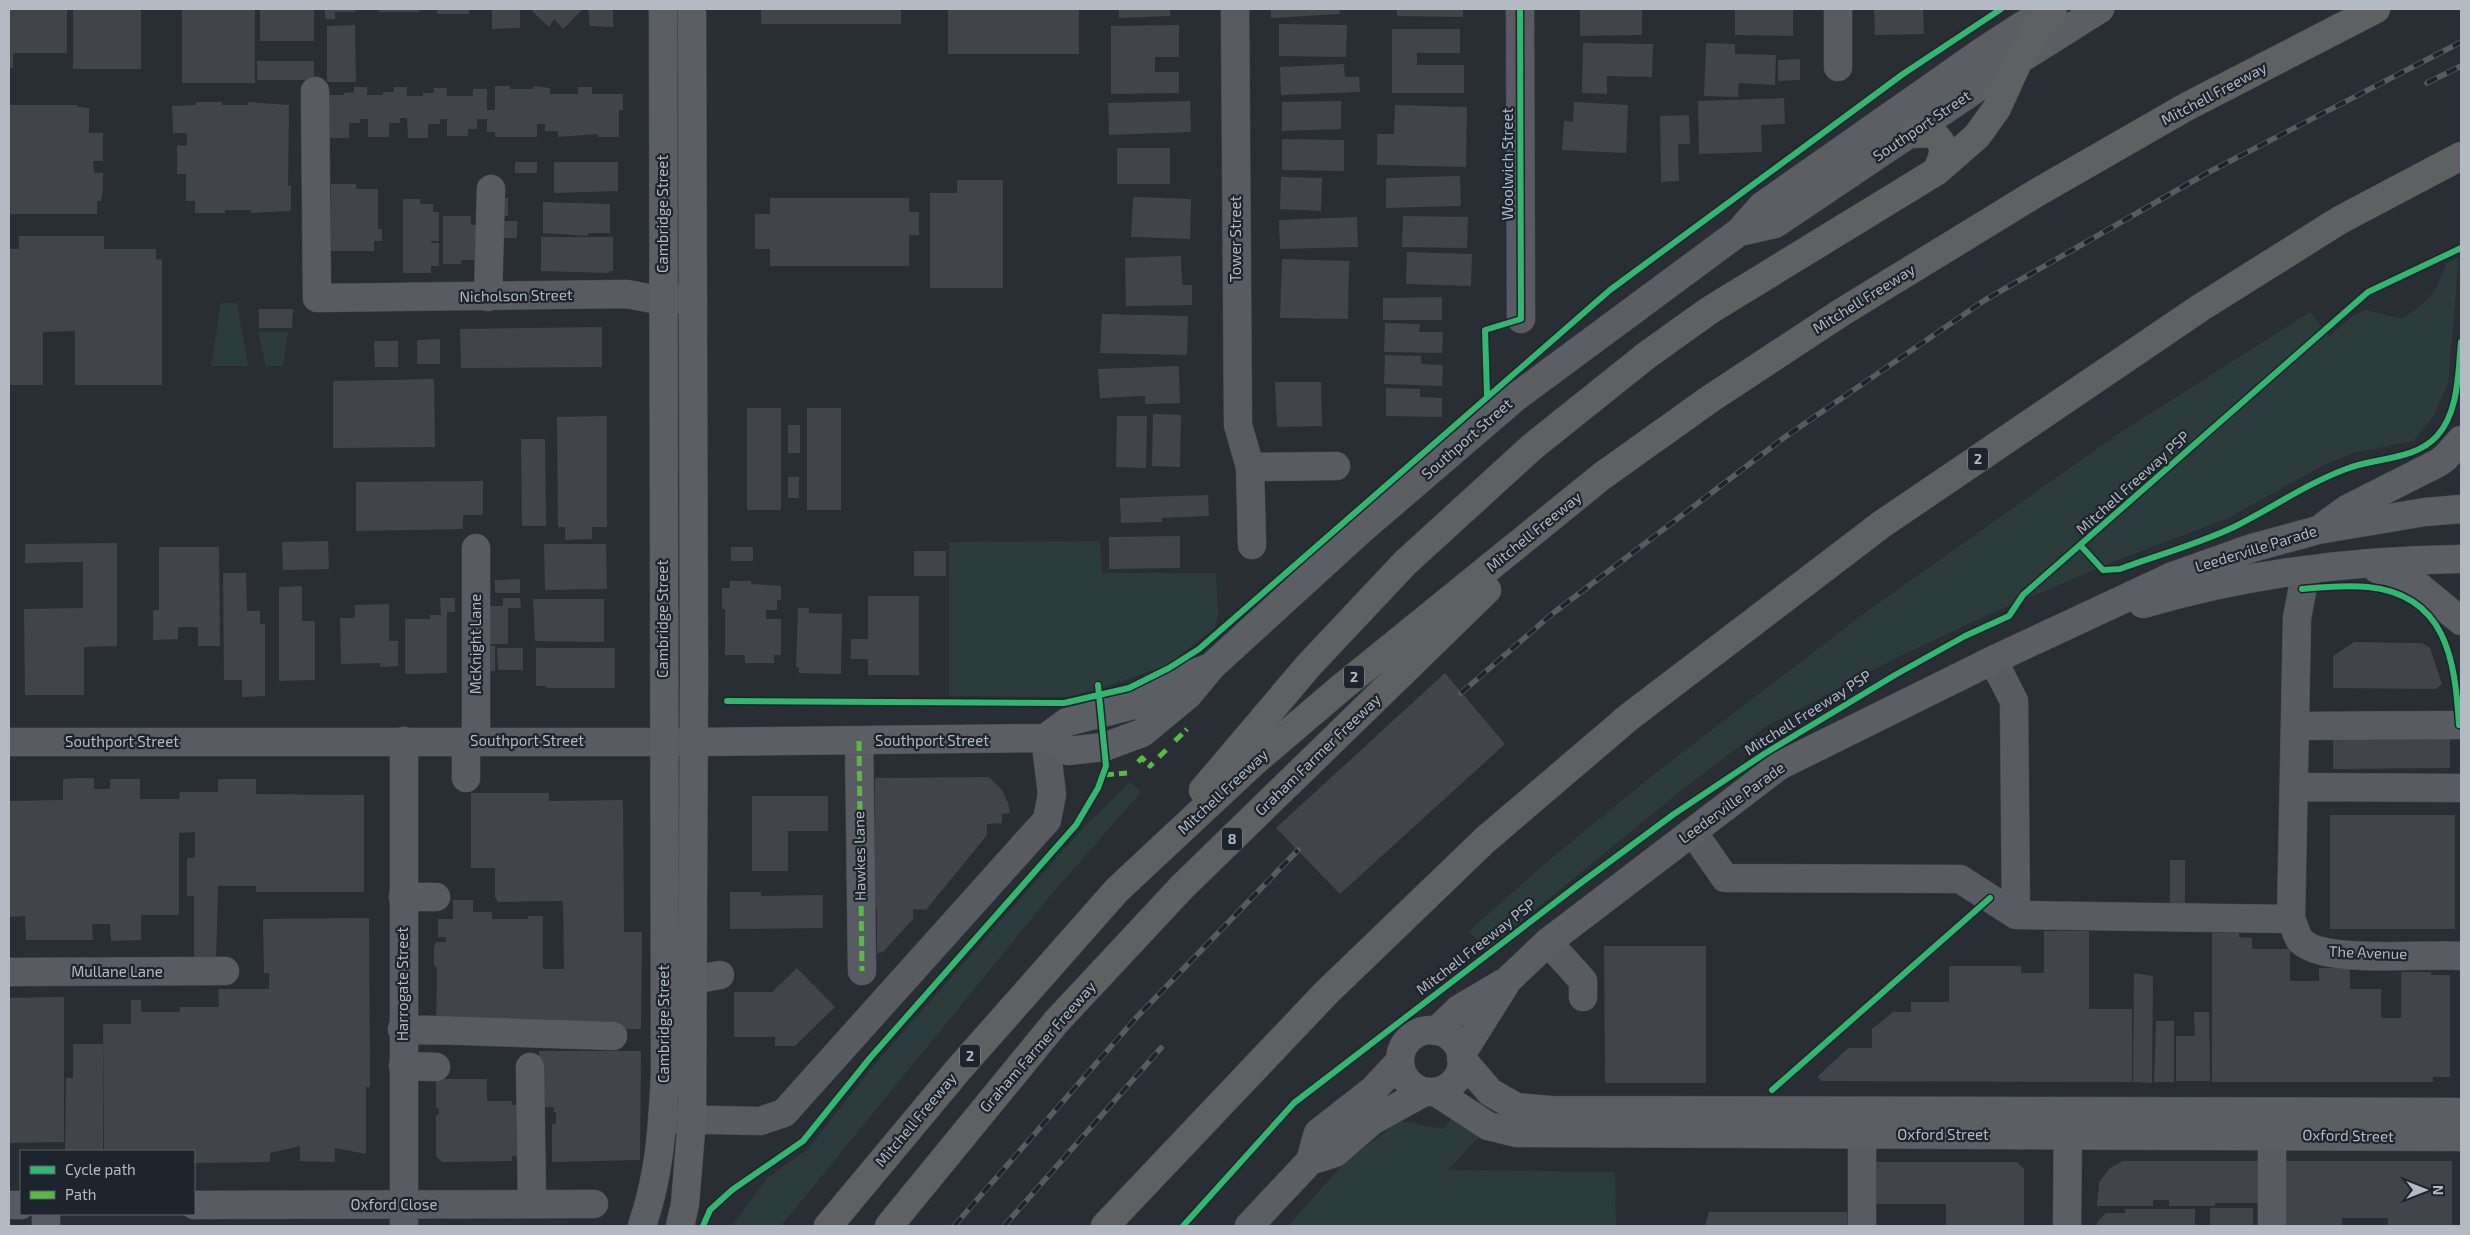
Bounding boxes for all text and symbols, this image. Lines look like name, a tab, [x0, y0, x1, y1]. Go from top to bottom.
street label: Mitchell Freeway	[2158, 58, 2269, 128]
street label: Southport Street	[1869, 86, 1974, 164]
street label: Woolwich Street	[1498, 108, 1516, 220]
street label: Cambridge Street	[653, 155, 671, 273]
street label: Tower Street	[1226, 195, 1244, 282]
street label: Mitchell Freeway	[1809, 260, 1918, 337]
street label: Nicholson Street	[459, 285, 573, 305]
street label: Southport Street	[1417, 394, 1515, 482]
street label: Mitchell Freeway PSP	[2072, 427, 2193, 538]
road number: 2	[1968, 448, 1988, 470]
street label: Mitchell Freeway	[1482, 487, 1584, 575]
street label: Leederville Parade	[2193, 521, 2319, 575]
street label: Cambridge Street	[653, 560, 671, 678]
street label: McKnight Lane	[466, 594, 484, 694]
road number: 2	[1344, 666, 1364, 689]
street label: Mitchell Freeway PSP	[1741, 666, 1874, 758]
street label: Graham Farmer Freeway	[1251, 690, 1384, 819]
street label: Southport Street	[470, 731, 584, 749]
street label: Southport Street	[875, 731, 989, 749]
street label: Southport Street	[65, 732, 179, 750]
street label: Mitchell Freeway	[1173, 745, 1271, 838]
street label: Leederville Parade	[1675, 758, 1788, 847]
street label: Hawkes Lane	[849, 811, 869, 901]
road number: 8	[1222, 828, 1242, 851]
street label: Mitchell Freeway PSP	[1412, 894, 1539, 998]
street label: Harrogate Street	[393, 927, 411, 1041]
street label: The Avenue	[2328, 942, 2408, 962]
street label: Mullane Lane	[71, 962, 163, 980]
street label: Cambridge Street	[654, 965, 672, 1083]
street label: Graham Farmer Freeway	[975, 977, 1099, 1115]
road number: 2	[960, 1044, 980, 1068]
street label: Mitchell Freeway	[871, 1069, 960, 1170]
street label: Oxford Street	[1897, 1125, 1989, 1143]
street label: Oxford Street	[2302, 1125, 2394, 1145]
legend	[20, 1150, 195, 1215]
text: Cycle path	[65, 1160, 136, 1178]
north arrow	[2400, 1165, 2450, 1215]
text: Path	[65, 1185, 96, 1203]
text: N	[2430, 1185, 2447, 1195]
street label: Oxford Close	[350, 1195, 438, 1213]

